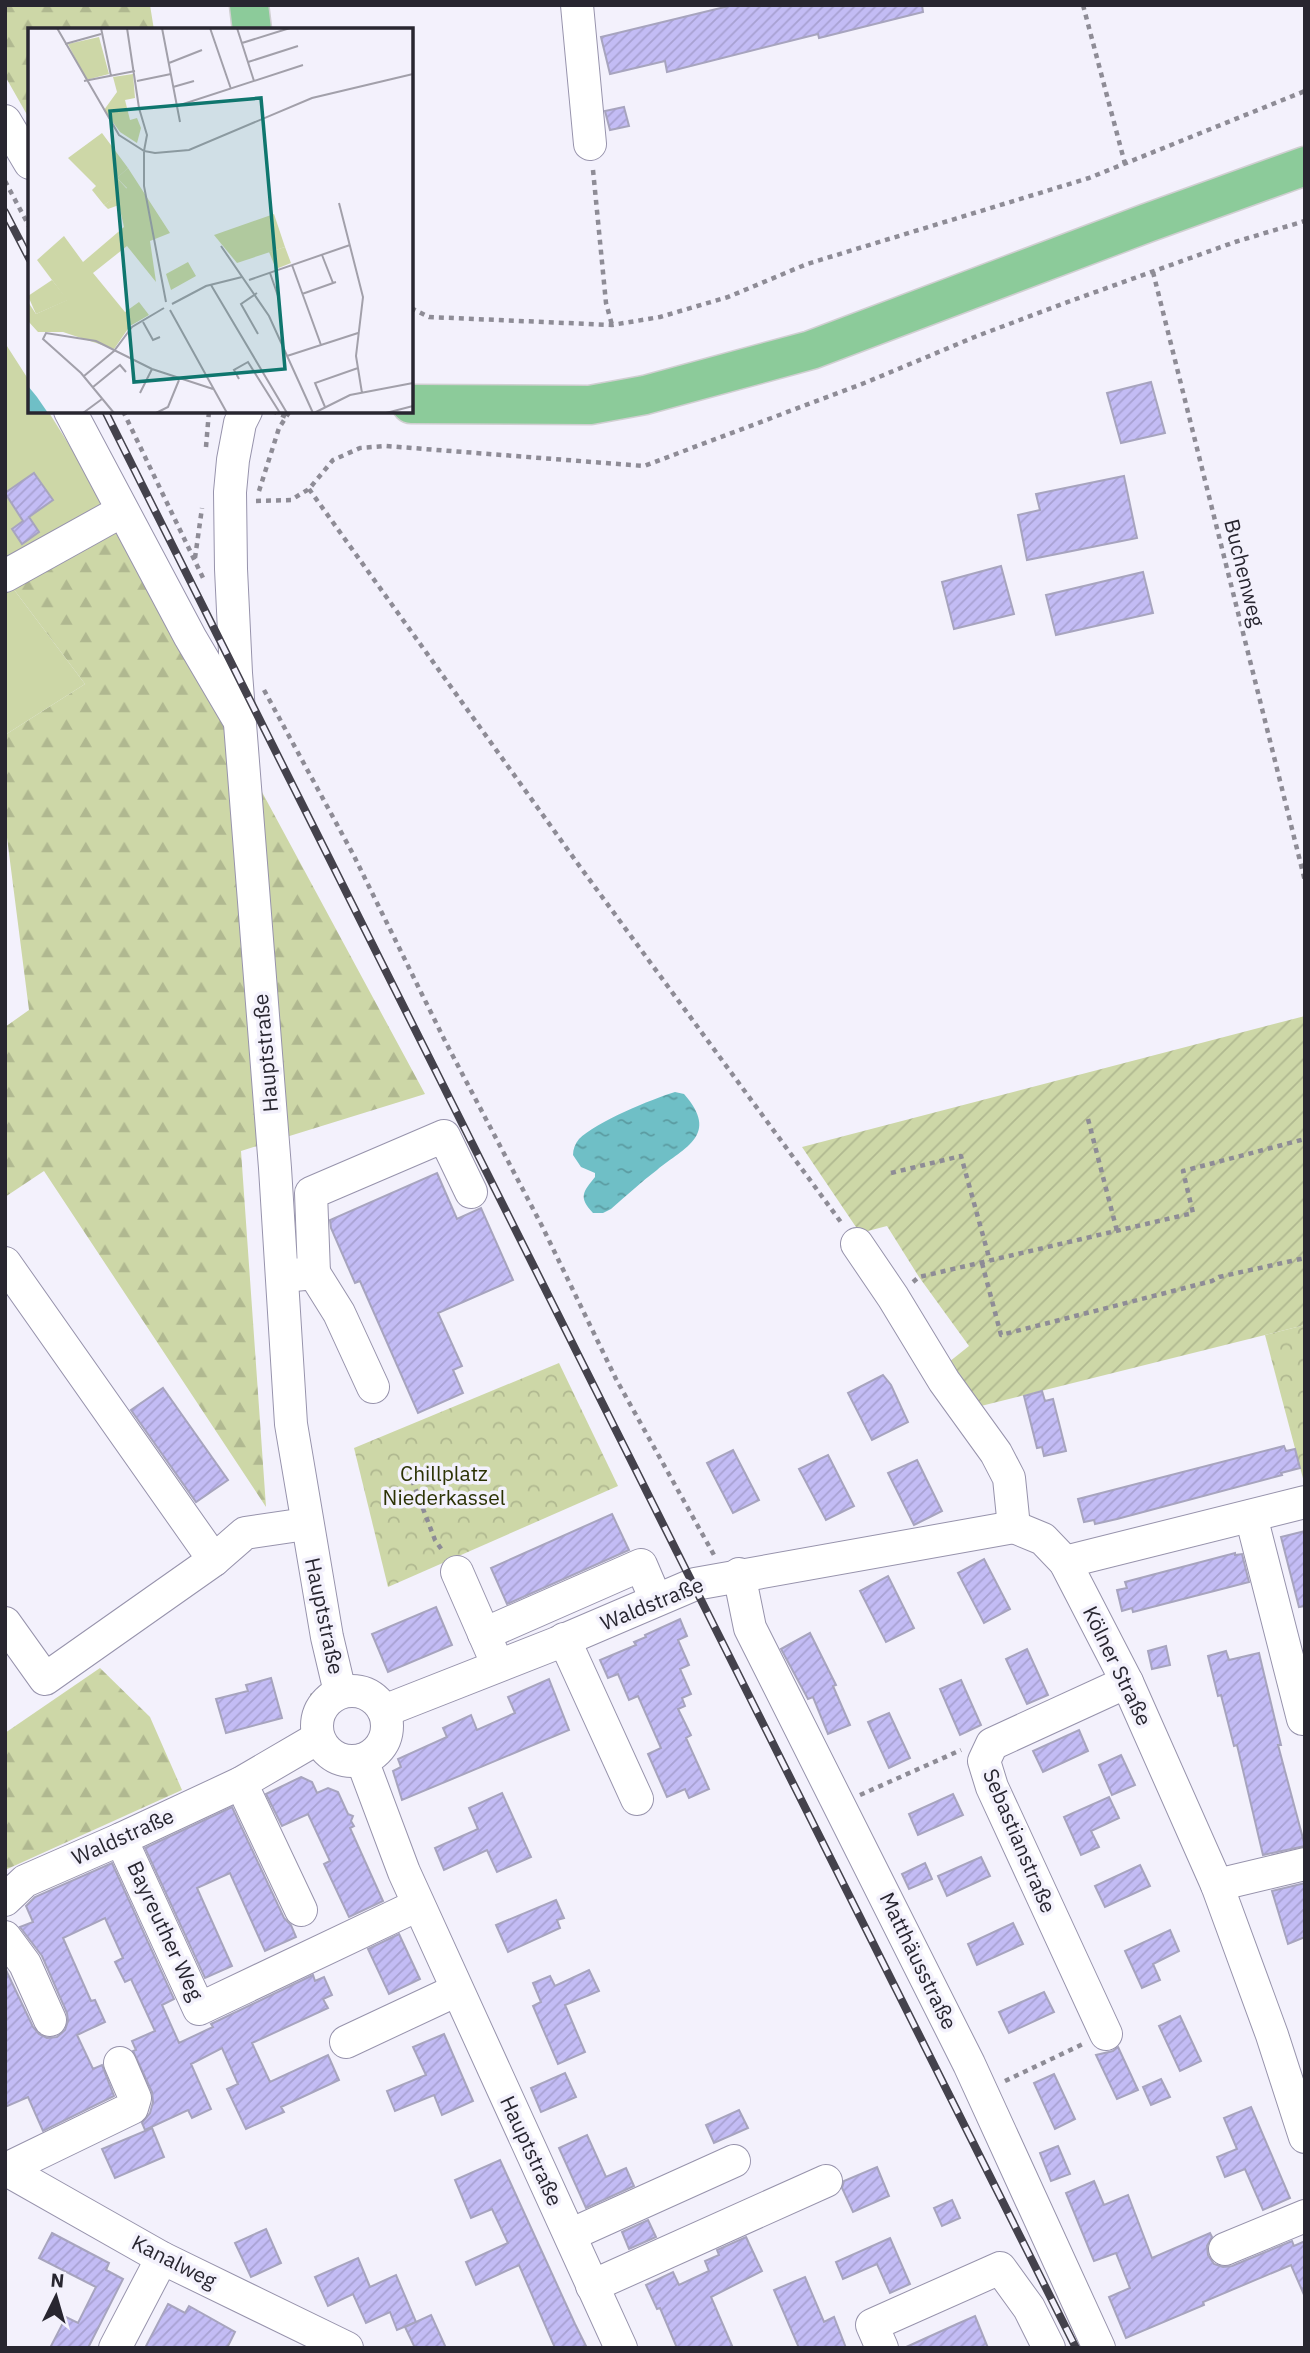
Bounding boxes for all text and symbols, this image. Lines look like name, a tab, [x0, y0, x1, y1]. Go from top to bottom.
inset map	[28, 28, 413, 413]
street label: Buchenweg	[1218, 516, 1272, 630]
street label: Hauptstraße	[246, 993, 284, 1113]
park label: Chillplatz Niederkassel	[383, 1459, 506, 1511]
street label: Hauptstraße	[299, 1555, 351, 1677]
street label: Waldstraße	[596, 1570, 707, 1636]
street label: Kölner Straße	[1077, 1601, 1159, 1730]
street label: Sebastianstraße	[977, 1764, 1063, 1917]
street label: Waldstraße	[67, 1801, 178, 1871]
street label: Bayreuther Weg	[121, 1856, 210, 2005]
street label: Matthäusstraße	[874, 1887, 964, 2034]
street label: Hauptstraße	[494, 2091, 570, 2210]
street label: Kanalweg	[127, 2228, 222, 2294]
north arrow	[21, 2262, 91, 2332]
text: N	[50, 2268, 65, 2293]

